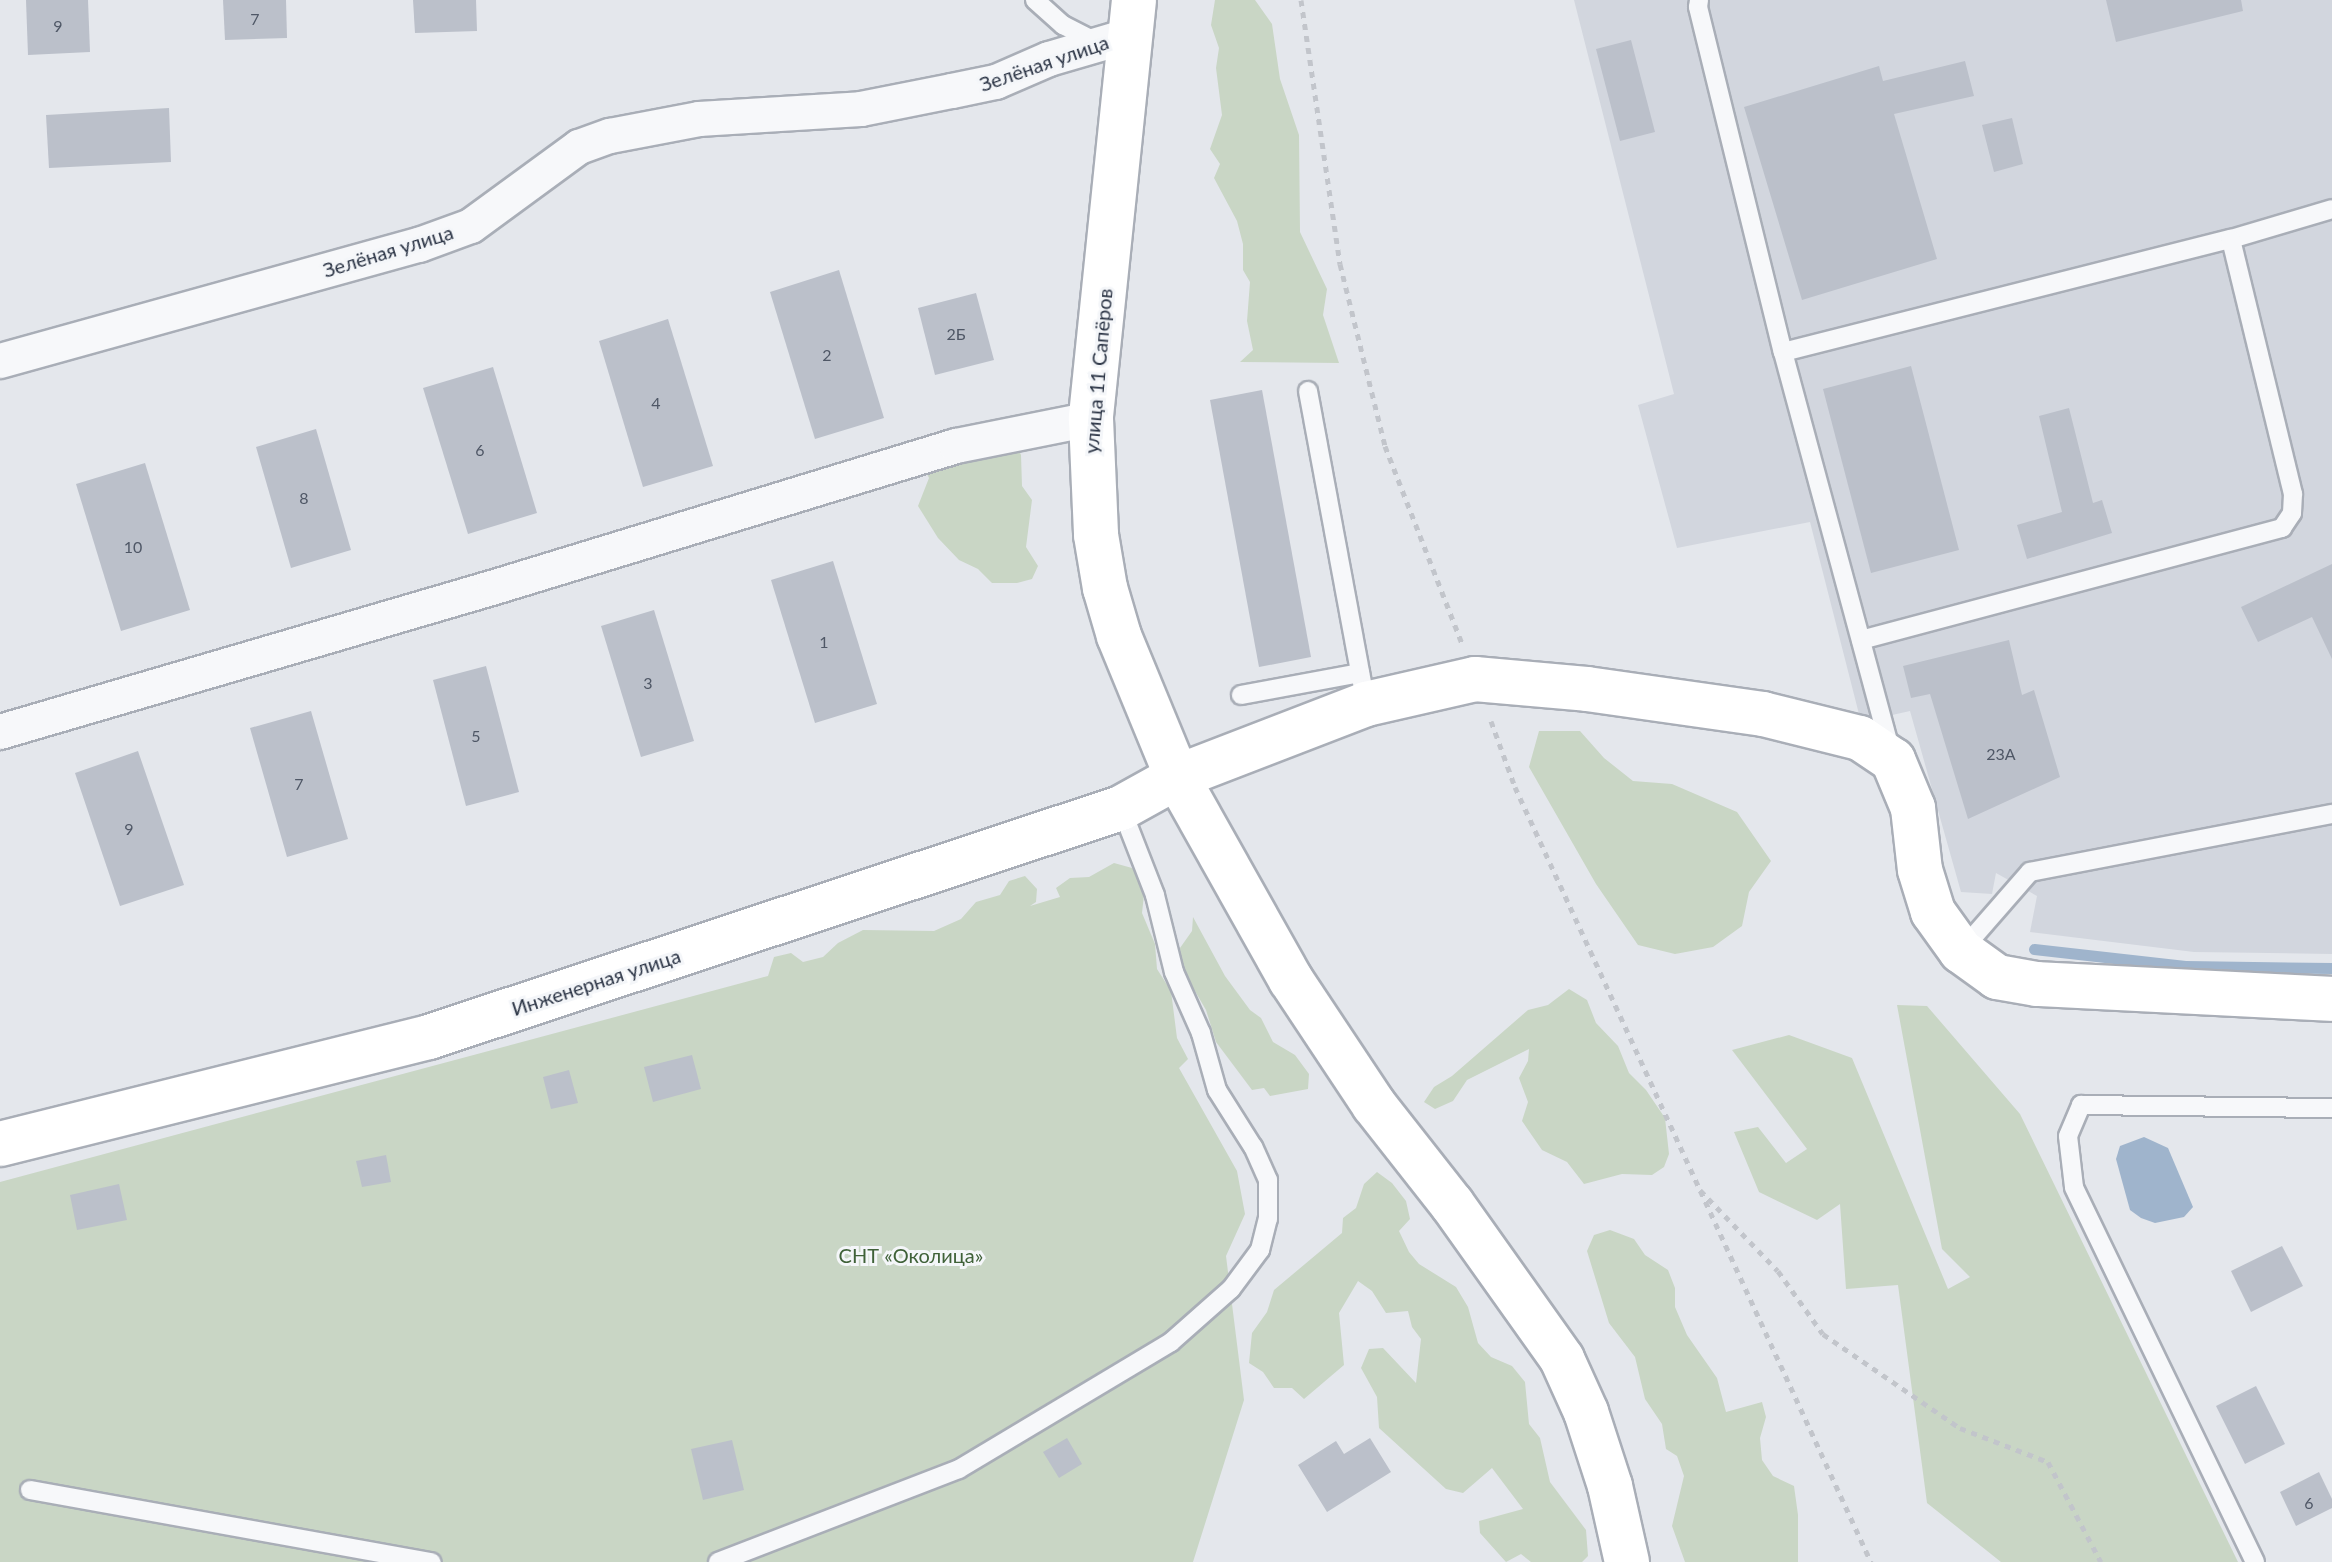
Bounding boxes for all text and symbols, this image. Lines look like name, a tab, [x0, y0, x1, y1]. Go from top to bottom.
house number: 7	[250, 9, 260, 29]
house number: 9	[53, 16, 63, 36]
street label: Зелёная улица	[976, 30, 1112, 96]
street label: Зелёная улица	[320, 220, 456, 282]
street label: улица 11 Сапёров	[1079, 287, 1117, 455]
house number: 2Б	[946, 324, 966, 344]
house number: 2	[822, 345, 832, 365]
house number: 4	[651, 393, 661, 413]
house number: 6	[475, 440, 485, 460]
house number: 8	[299, 488, 309, 508]
house number: 10	[124, 537, 142, 557]
house number: 1	[819, 632, 829, 652]
house number: 3	[643, 673, 653, 693]
house number: 5	[471, 726, 481, 746]
house number: 23А	[1986, 744, 2016, 764]
house number: 7	[294, 774, 304, 794]
house number: 9	[124, 819, 134, 839]
street label: Инженерная улица	[509, 943, 683, 1021]
park label: СНТ «Околица»	[839, 1243, 983, 1267]
house number: 6	[2304, 1493, 2314, 1513]

